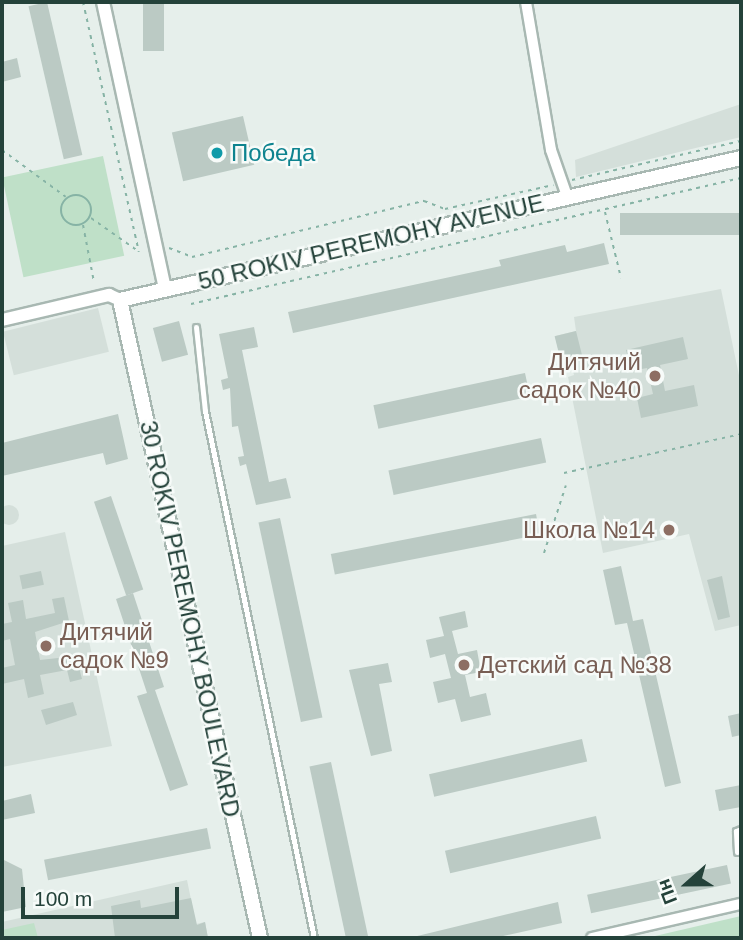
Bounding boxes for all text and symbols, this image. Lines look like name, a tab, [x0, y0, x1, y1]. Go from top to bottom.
place label: Победа	[231, 139, 315, 167]
marker: Победа	[209, 145, 225, 161]
street label: 50 ROKIV PEREMOHY AVENUE	[194, 188, 548, 296]
place label: Дитячий садок №40	[519, 348, 641, 404]
marker: Дитячий садок №40	[647, 368, 663, 384]
street label: 30 ROKIV PEREMOHY BOULEVARD	[134, 418, 246, 820]
place label: Школа №14	[523, 516, 655, 544]
marker: Школа №14	[661, 522, 677, 538]
place label: Дитячий садок №9	[60, 618, 169, 674]
marker: Дитячий садок №9	[38, 638, 54, 654]
place label: Детский сад №38	[478, 651, 672, 679]
marker: Детский сад №38	[456, 657, 472, 673]
north arrow	[652, 849, 722, 919]
scale bar	[24, 874, 182, 918]
text: Пн	[653, 876, 681, 907]
text: 100 m	[34, 887, 92, 910]

